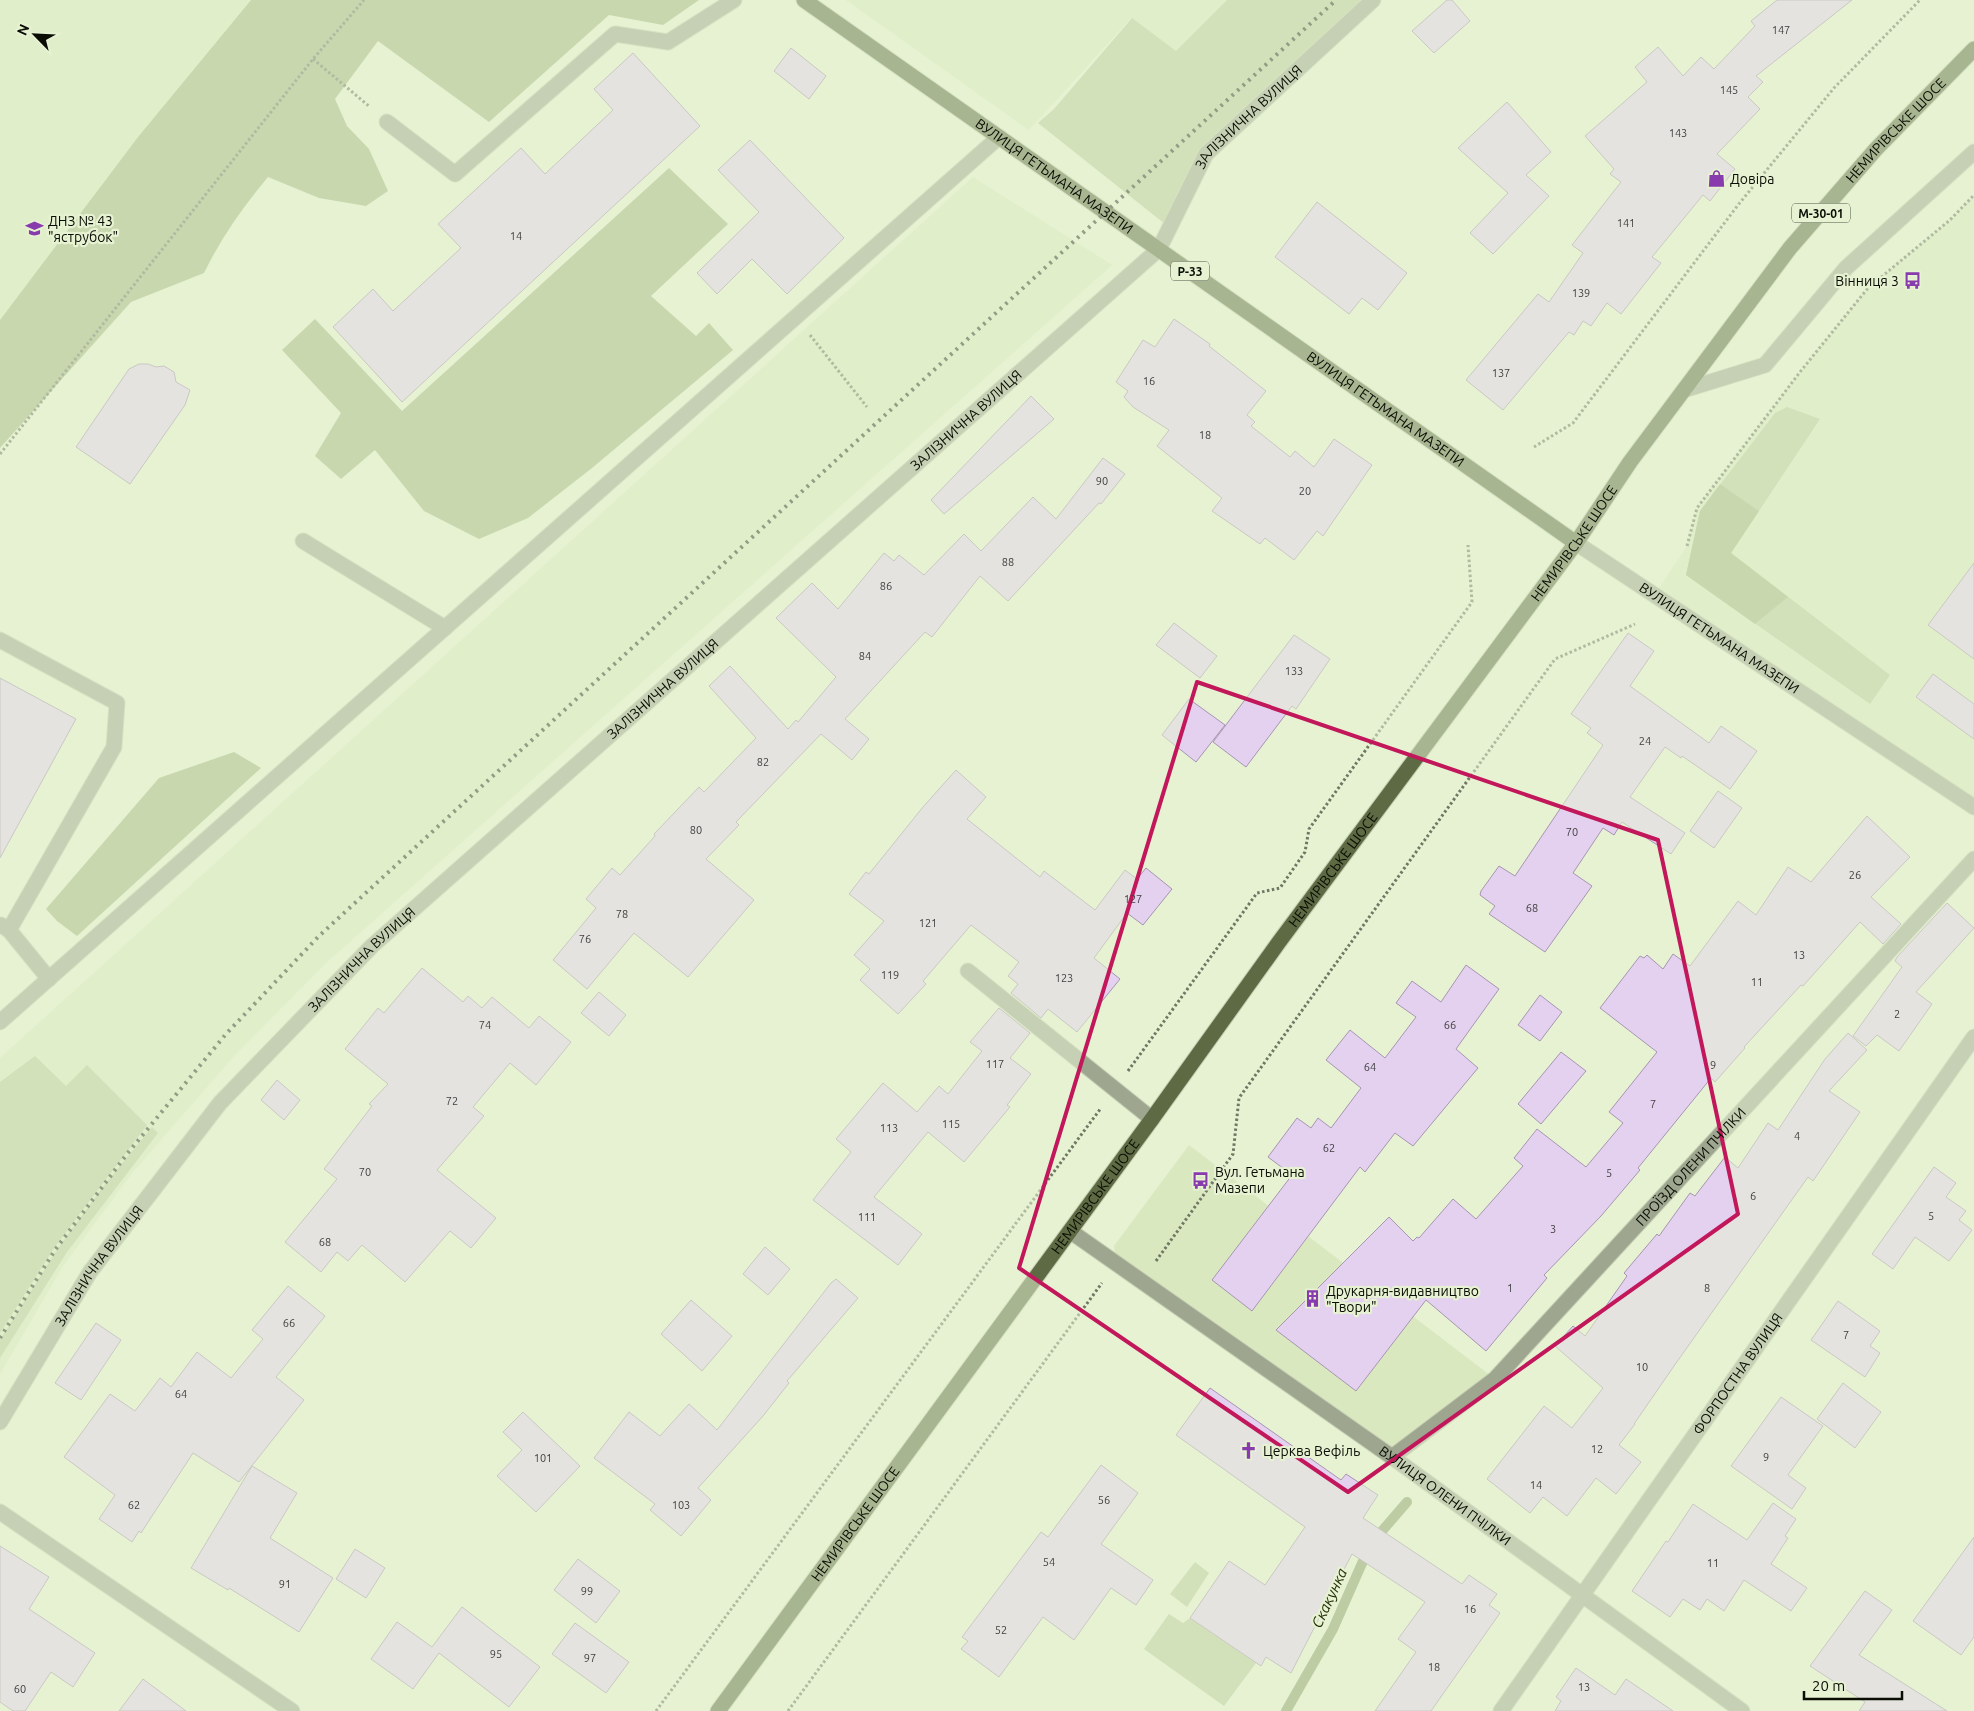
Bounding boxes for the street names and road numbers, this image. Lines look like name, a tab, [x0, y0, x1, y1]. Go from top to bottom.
street label: ЗАЛІЗНИЧНА ВУЛИЦЯ	[1192, 62, 1305, 171]
street label: НЕМИРІВСЬКЕ ШОСЕ	[1842, 75, 1949, 186]
street label: ВУЛИЦЯ ГЕТЬМАНА МАЗЕПИ	[973, 115, 1136, 237]
road number: М-30-01	[1792, 204, 1850, 222]
road number: Р-33	[1171, 262, 1209, 280]
street label: ВУЛИЦЯ ГЕТЬМАНА МАЗЕПИ	[1304, 348, 1467, 470]
street label: ЗАЛІЗНИЧНА ВУЛИЦЯ	[907, 367, 1025, 473]
street label: НЕМИРІВСЬКЕ ШОСЕ	[1528, 482, 1620, 604]
street label: ВУЛИЦЯ ГЕТЬМАНА МАЗЕПИ	[1636, 579, 1802, 697]
street label: ЗАЛІЗНИЧНА ВУЛИЦЯ	[604, 635, 722, 742]
street label: НЕМИРІВСЬКЕ ШОСЕ	[1285, 809, 1381, 930]
street label: ЗАЛІЗНИЧНА ВУЛИЦЯ	[305, 904, 418, 1015]
street label: ПРОЇЗД ОЛЕНИ ПЧІЛКИ	[1632, 1104, 1749, 1229]
street label: НЕМИРІВСЬКЕ ШОСЕ	[1048, 1136, 1143, 1257]
street label: ЗАЛІЗНИЧНА ВУЛИЦЯ	[52, 1202, 146, 1329]
street label: ФОРПОСТНА ВУЛИЦЯ	[1690, 1310, 1786, 1438]
street label: ВУЛИЦЯ ОЛЕНИ ПЧІЛКИ	[1376, 1443, 1514, 1549]
street label: НЕМИРІВСЬКЕ ШОСЕ	[808, 1463, 903, 1584]

